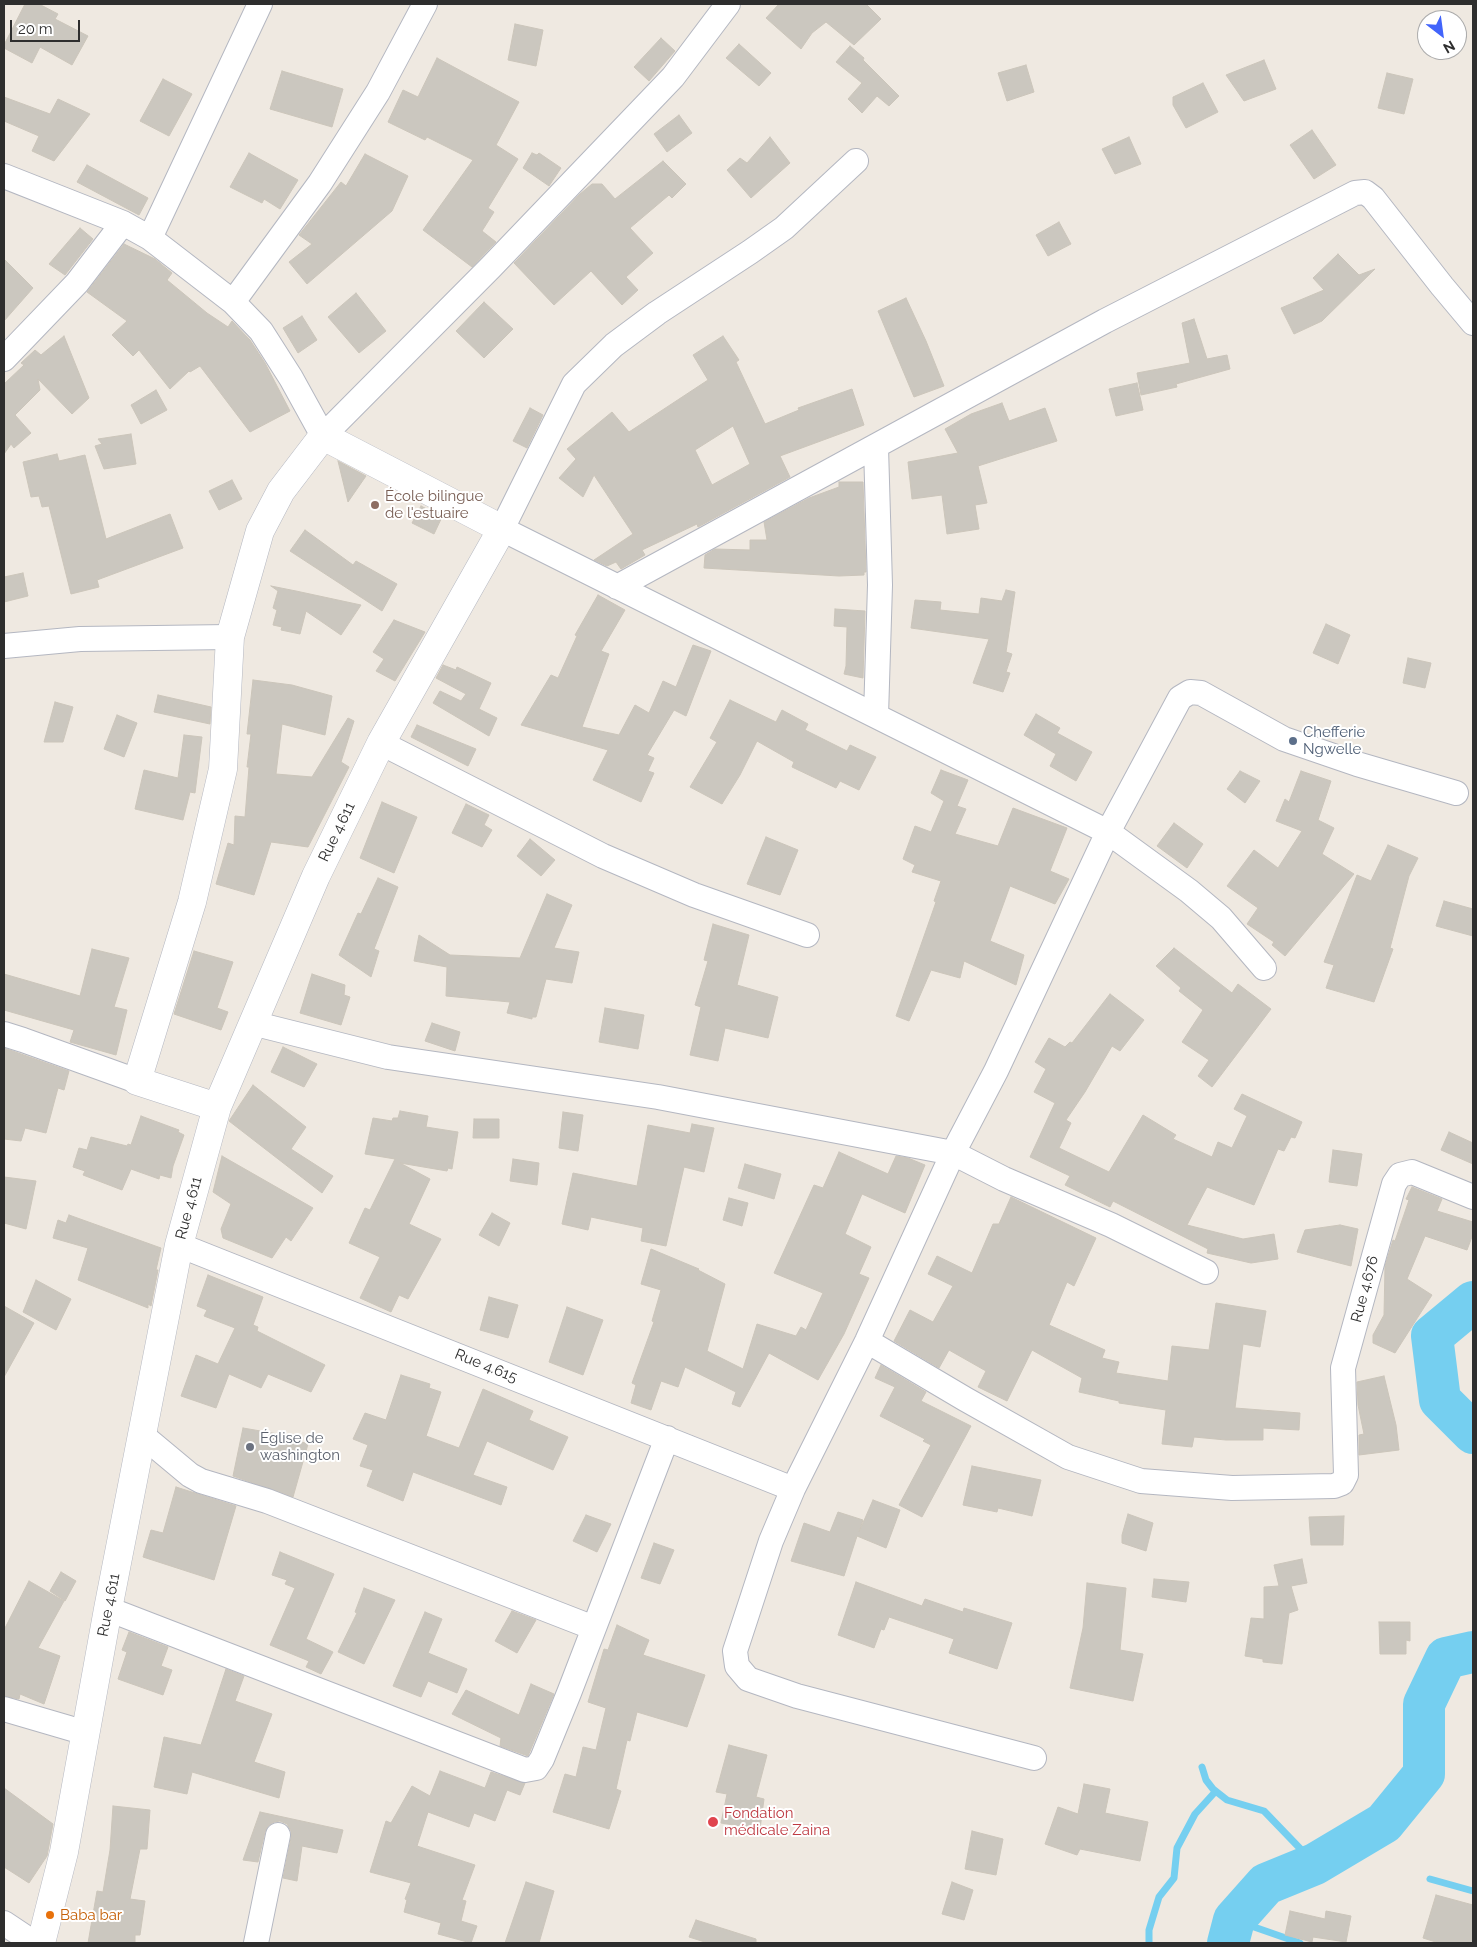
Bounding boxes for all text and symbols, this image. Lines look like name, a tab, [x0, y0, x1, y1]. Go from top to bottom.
scale bar	[12, 10, 82, 42]
north arrow	[1417, 10, 1467, 60]
text: 20 m	[18, 20, 53, 38]
text: N	[1440, 38, 1458, 57]
place label: École bilingue de l'estuaire	[385, 487, 483, 522]
marker: École bilingue de l'estuaire	[369, 499, 381, 511]
place label: Chefferie Ngwelle	[1303, 723, 1365, 758]
marker: Chefferie Ngwelle	[1287, 735, 1299, 747]
street label: Rue 4.611	[315, 799, 359, 865]
street label: Rue 4.611	[172, 1175, 206, 1241]
street label: Rue 4.676	[1347, 1254, 1383, 1324]
street label: Rue 4.615	[452, 1345, 520, 1387]
place label: Église de washington	[260, 1429, 340, 1464]
marker: Église de washington	[244, 1441, 256, 1453]
street label: Rue 4.611	[94, 1572, 124, 1638]
place label: Fondation médicale Zaina	[724, 1804, 830, 1839]
marker: Fondation médicale Zaina	[706, 1815, 720, 1829]
place label: Baba bar	[60, 1906, 122, 1924]
marker: Baba bar	[44, 1909, 56, 1921]

